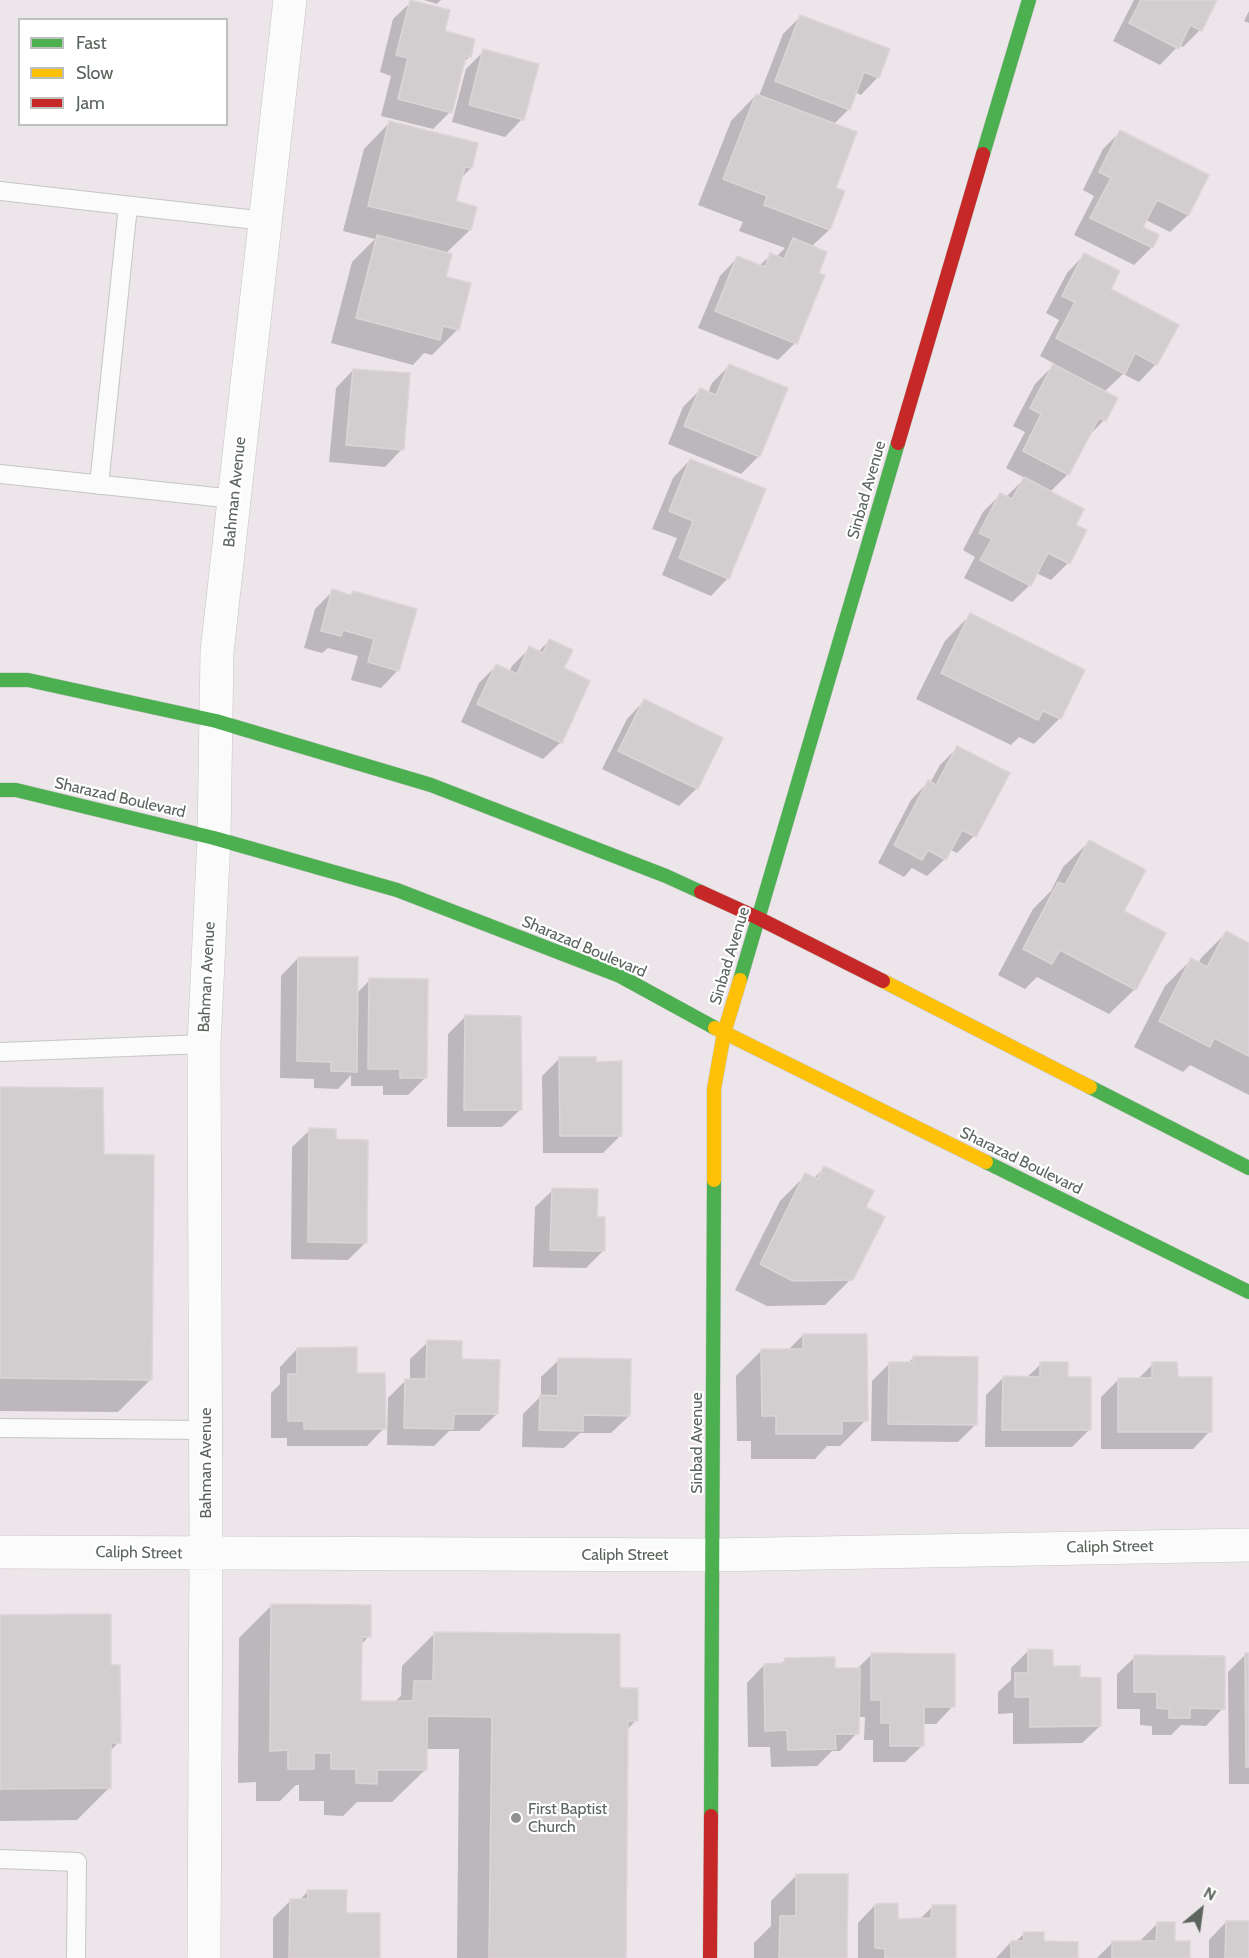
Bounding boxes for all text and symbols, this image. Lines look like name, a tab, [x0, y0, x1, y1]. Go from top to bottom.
legend	[18, 18, 228, 126]
text: Fast	[76, 32, 107, 54]
text: Slow	[76, 62, 113, 84]
text: Jam	[76, 92, 105, 114]
street label: Bahman Avenue	[220, 436, 250, 548]
street label: Sinbad Avenue	[844, 439, 890, 541]
street label: Sharazad Boulevard	[53, 774, 187, 822]
street label: Sinbad Avenue	[706, 905, 754, 1007]
street label: Sharazad Boulevard	[519, 912, 649, 982]
street label: Bahman Avenue	[195, 921, 219, 1033]
street label: Sharazad Boulevard	[957, 1123, 1085, 1199]
street label: Sinbad Avenue	[687, 1392, 707, 1494]
street label: Bahman Avenue	[196, 1408, 216, 1518]
street label: Caliph Street	[1066, 1537, 1154, 1557]
street label: Caliph Street	[95, 1543, 183, 1563]
street label: Caliph Street	[581, 1545, 669, 1565]
place label: First Baptist Church	[528, 1799, 607, 1837]
marker: First Baptist Church	[509, 1811, 523, 1825]
north arrow	[1171, 1880, 1231, 1940]
text: N	[1200, 1883, 1220, 1905]

